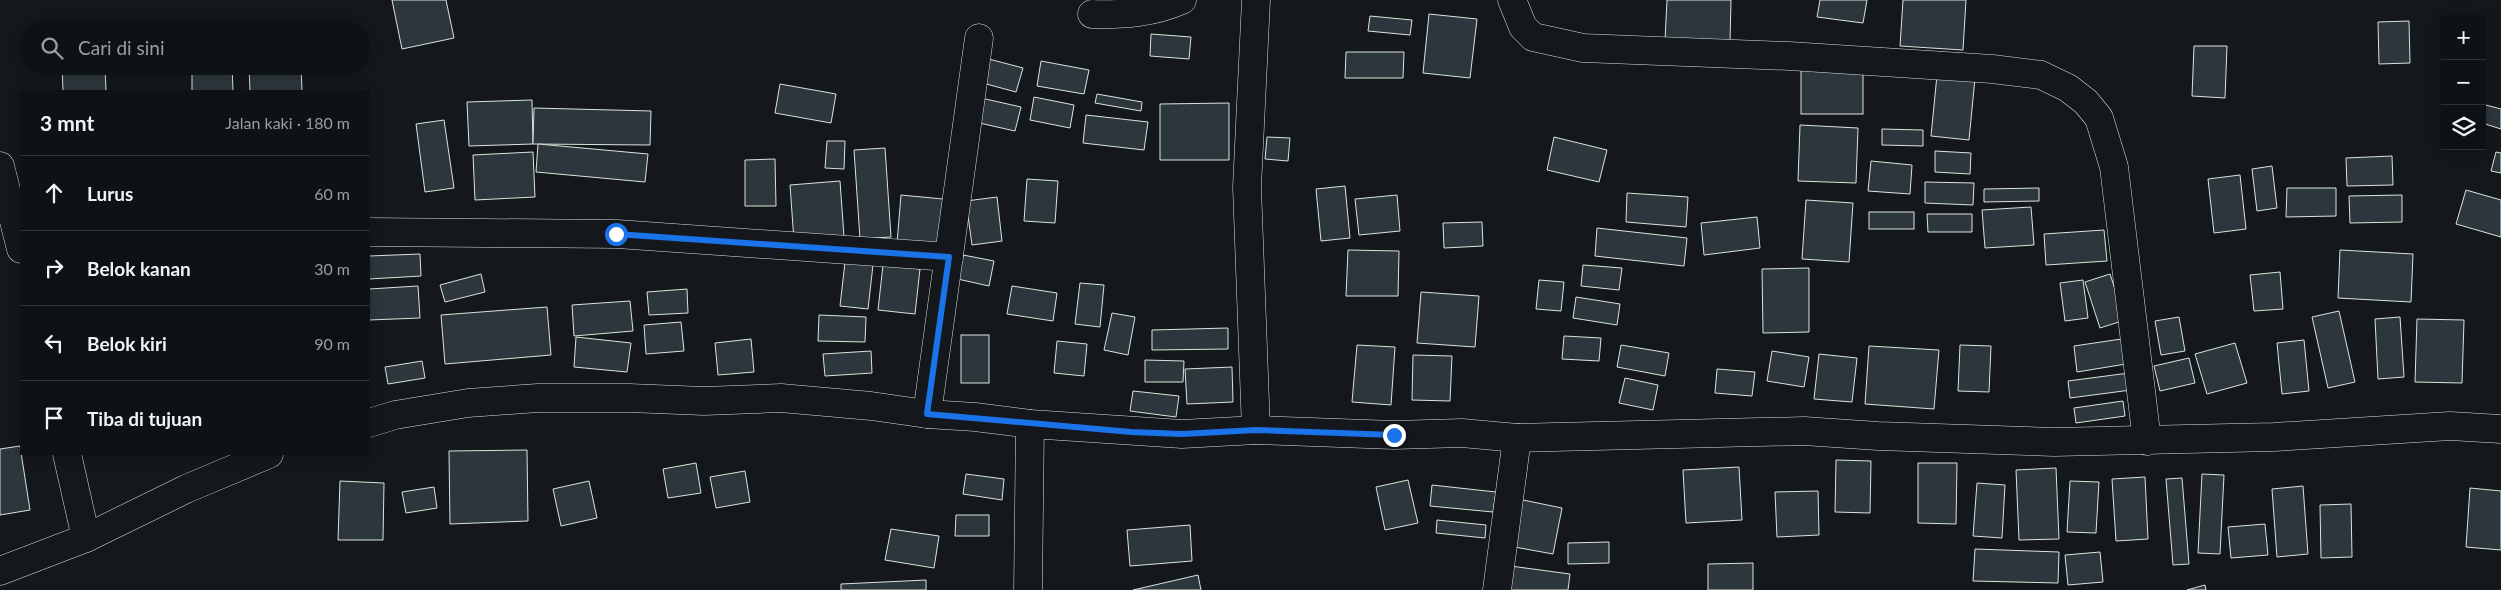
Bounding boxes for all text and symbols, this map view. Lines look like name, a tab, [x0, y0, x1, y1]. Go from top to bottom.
map controls	[2441, 15, 2486, 150]
button: +	[2441, 15, 2486, 60]
search box	[20, 20, 370, 75]
icon: search	[38, 34, 66, 62]
text: Cari di sini	[78, 36, 165, 59]
button: −	[2441, 60, 2486, 105]
button: layers	[2441, 105, 2486, 150]
text: 3 mnt	[40, 110, 94, 135]
text: Jalan kaki · 180 m	[225, 113, 350, 132]
icon: ahead	[40, 179, 68, 207]
text: Lurus	[87, 182, 133, 205]
text: 60 m	[314, 184, 350, 203]
route start	[605, 223, 628, 246]
icon: right	[40, 254, 68, 282]
text: Belok kanan	[87, 257, 191, 280]
text: 30 m	[314, 259, 350, 278]
icon: left	[40, 329, 68, 357]
text: Belok kiri	[87, 332, 167, 355]
text: 90 m	[314, 334, 350, 353]
icon: arrive	[40, 404, 68, 432]
text: Tiba di tujuan	[87, 407, 202, 430]
route end	[1383, 424, 1406, 447]

